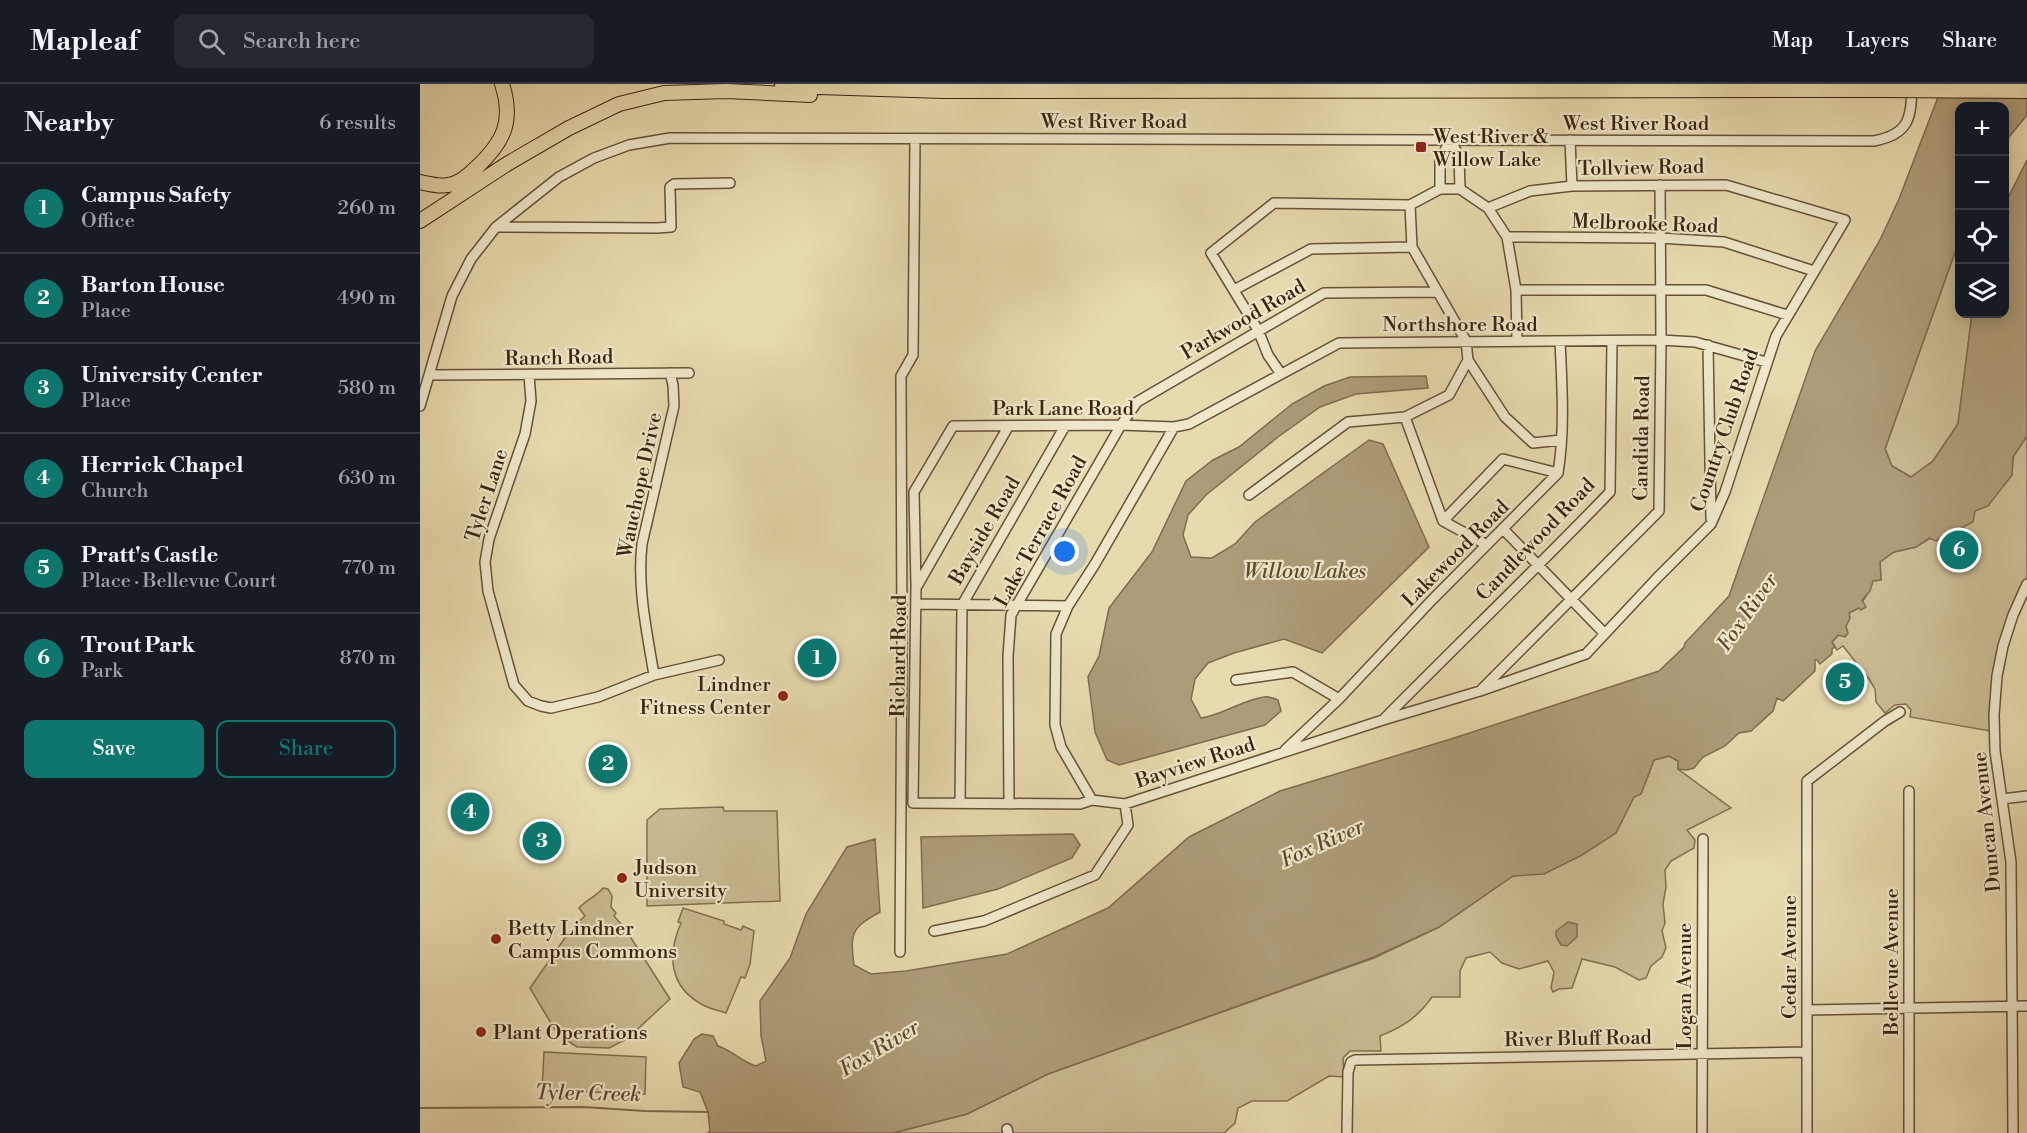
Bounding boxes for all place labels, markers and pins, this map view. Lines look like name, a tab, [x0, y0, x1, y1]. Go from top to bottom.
place label: West River & Willow Lake	[1432, 125, 1549, 173]
marker: West River & Willow Lake	[1414, 140, 1428, 154]
pin: 6	[1940, 528, 1978, 572]
pin: 1	[798, 636, 836, 680]
pin: 5	[1826, 660, 1864, 704]
place label: Lindner Fitness Center	[640, 673, 771, 721]
marker: Lindner Fitness Center	[776, 689, 790, 703]
pin: 2	[588, 742, 627, 786]
pin: 4	[451, 790, 490, 834]
pin: 3	[522, 818, 562, 864]
place label: Judson University	[633, 856, 727, 904]
marker: Judson University	[615, 871, 629, 885]
place label: Betty Lindner Campus Commons	[507, 917, 677, 965]
marker: Betty Lindner Campus Commons	[489, 932, 503, 946]
place label: Plant Operations	[493, 1021, 647, 1046]
marker: Plant Operations	[474, 1025, 488, 1039]

